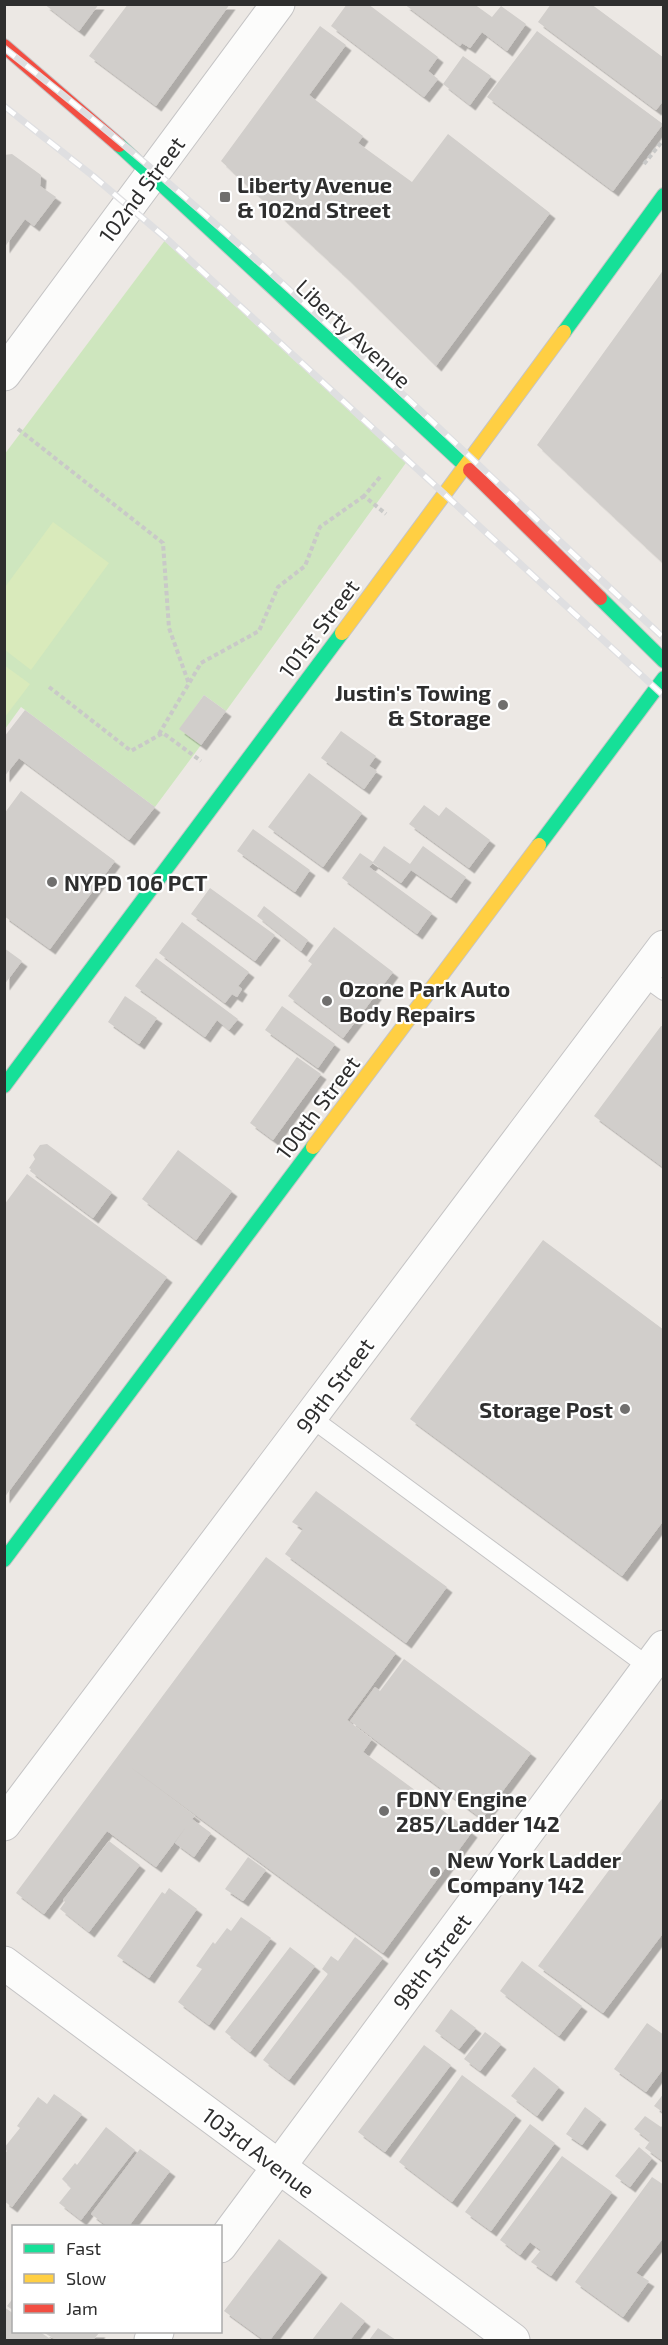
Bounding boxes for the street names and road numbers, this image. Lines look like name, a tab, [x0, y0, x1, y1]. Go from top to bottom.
street label: 102nd Street	[93, 131, 189, 247]
street label: Liberty Avenue	[291, 273, 417, 393]
street label: 101st Street	[273, 574, 363, 682]
street label: 100th Street	[270, 1050, 364, 1164]
street label: 99th Street	[290, 1332, 378, 1438]
street label: 98th Street	[387, 1908, 475, 2014]
street label: 103rd Avenue	[198, 2101, 320, 2203]

